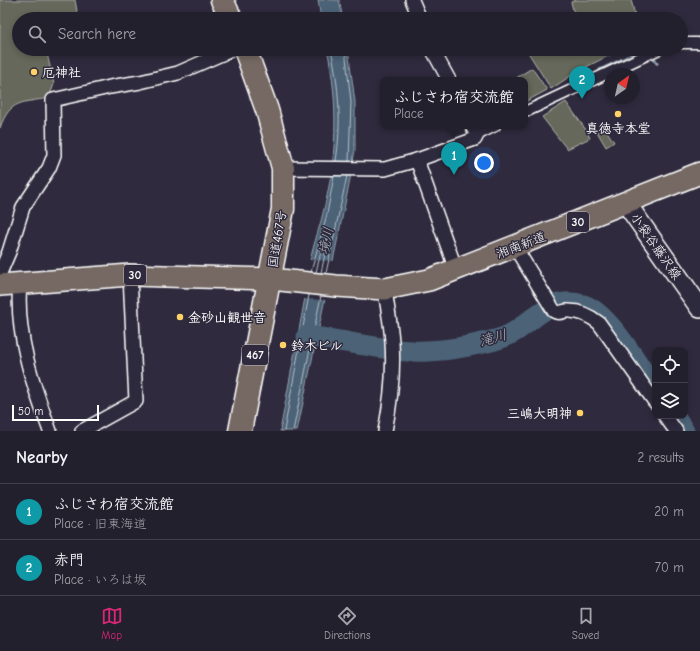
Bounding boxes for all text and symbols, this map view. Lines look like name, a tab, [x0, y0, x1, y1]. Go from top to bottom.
search box	[12, 12, 688, 56]
icon: search	[26, 23, 48, 45]
text: Search here	[58, 25, 136, 43]
place label: 厄神社	[42, 65, 81, 80]
pin: 2	[569, 66, 595, 99]
marker: 厄神社	[29, 67, 39, 77]
north arrow	[604, 68, 640, 104]
popup	[380, 77, 528, 129]
text: ふじさわ宿交流館	[394, 88, 514, 106]
text: Place	[394, 106, 424, 121]
marker: 真徳寺本堂	[613, 109, 623, 119]
place label: 真徳寺本堂	[585, 121, 651, 136]
pin: 1	[441, 142, 467, 175]
your location	[474, 153, 494, 173]
street label: 国道467号	[265, 209, 289, 269]
street label: 小袋谷藤沢線	[627, 210, 685, 283]
road number: 30	[567, 212, 589, 232]
water label: 境川	[315, 226, 337, 256]
street label: 湘南新道	[494, 229, 548, 261]
road number: 30	[124, 265, 146, 285]
place label: 金砂山観世音	[188, 310, 266, 325]
marker: 金砂山観世音	[175, 312, 185, 322]
water label: 滝川	[477, 326, 509, 350]
place label: 鈴木ビル	[291, 338, 343, 353]
marker: 鈴木ビル	[278, 340, 288, 350]
road number: 467	[242, 345, 268, 365]
map controls	[652, 347, 688, 419]
button: locate	[652, 347, 688, 383]
button: layers	[652, 383, 688, 419]
scale bar	[12, 403, 99, 422]
text: 50 m	[18, 405, 43, 418]
place label: 三嶋大明神	[507, 406, 572, 421]
marker: 三嶋大明神	[575, 408, 585, 418]
text: Nearby	[16, 448, 67, 467]
text: 2 results	[637, 450, 684, 465]
text: ふじさわ宿交流館	[54, 495, 174, 513]
text: 1	[26, 504, 32, 519]
text: 20 m	[654, 504, 684, 519]
text: Place · 旧東海道	[54, 516, 147, 531]
text: 赤門	[54, 551, 84, 569]
text: 2	[26, 560, 32, 575]
text: 70 m	[655, 560, 684, 575]
text: Place · いろは坂	[54, 572, 147, 587]
tab: Map	[101, 605, 123, 642]
tab: Directions	[324, 605, 371, 642]
tab: Saved	[572, 605, 599, 642]

